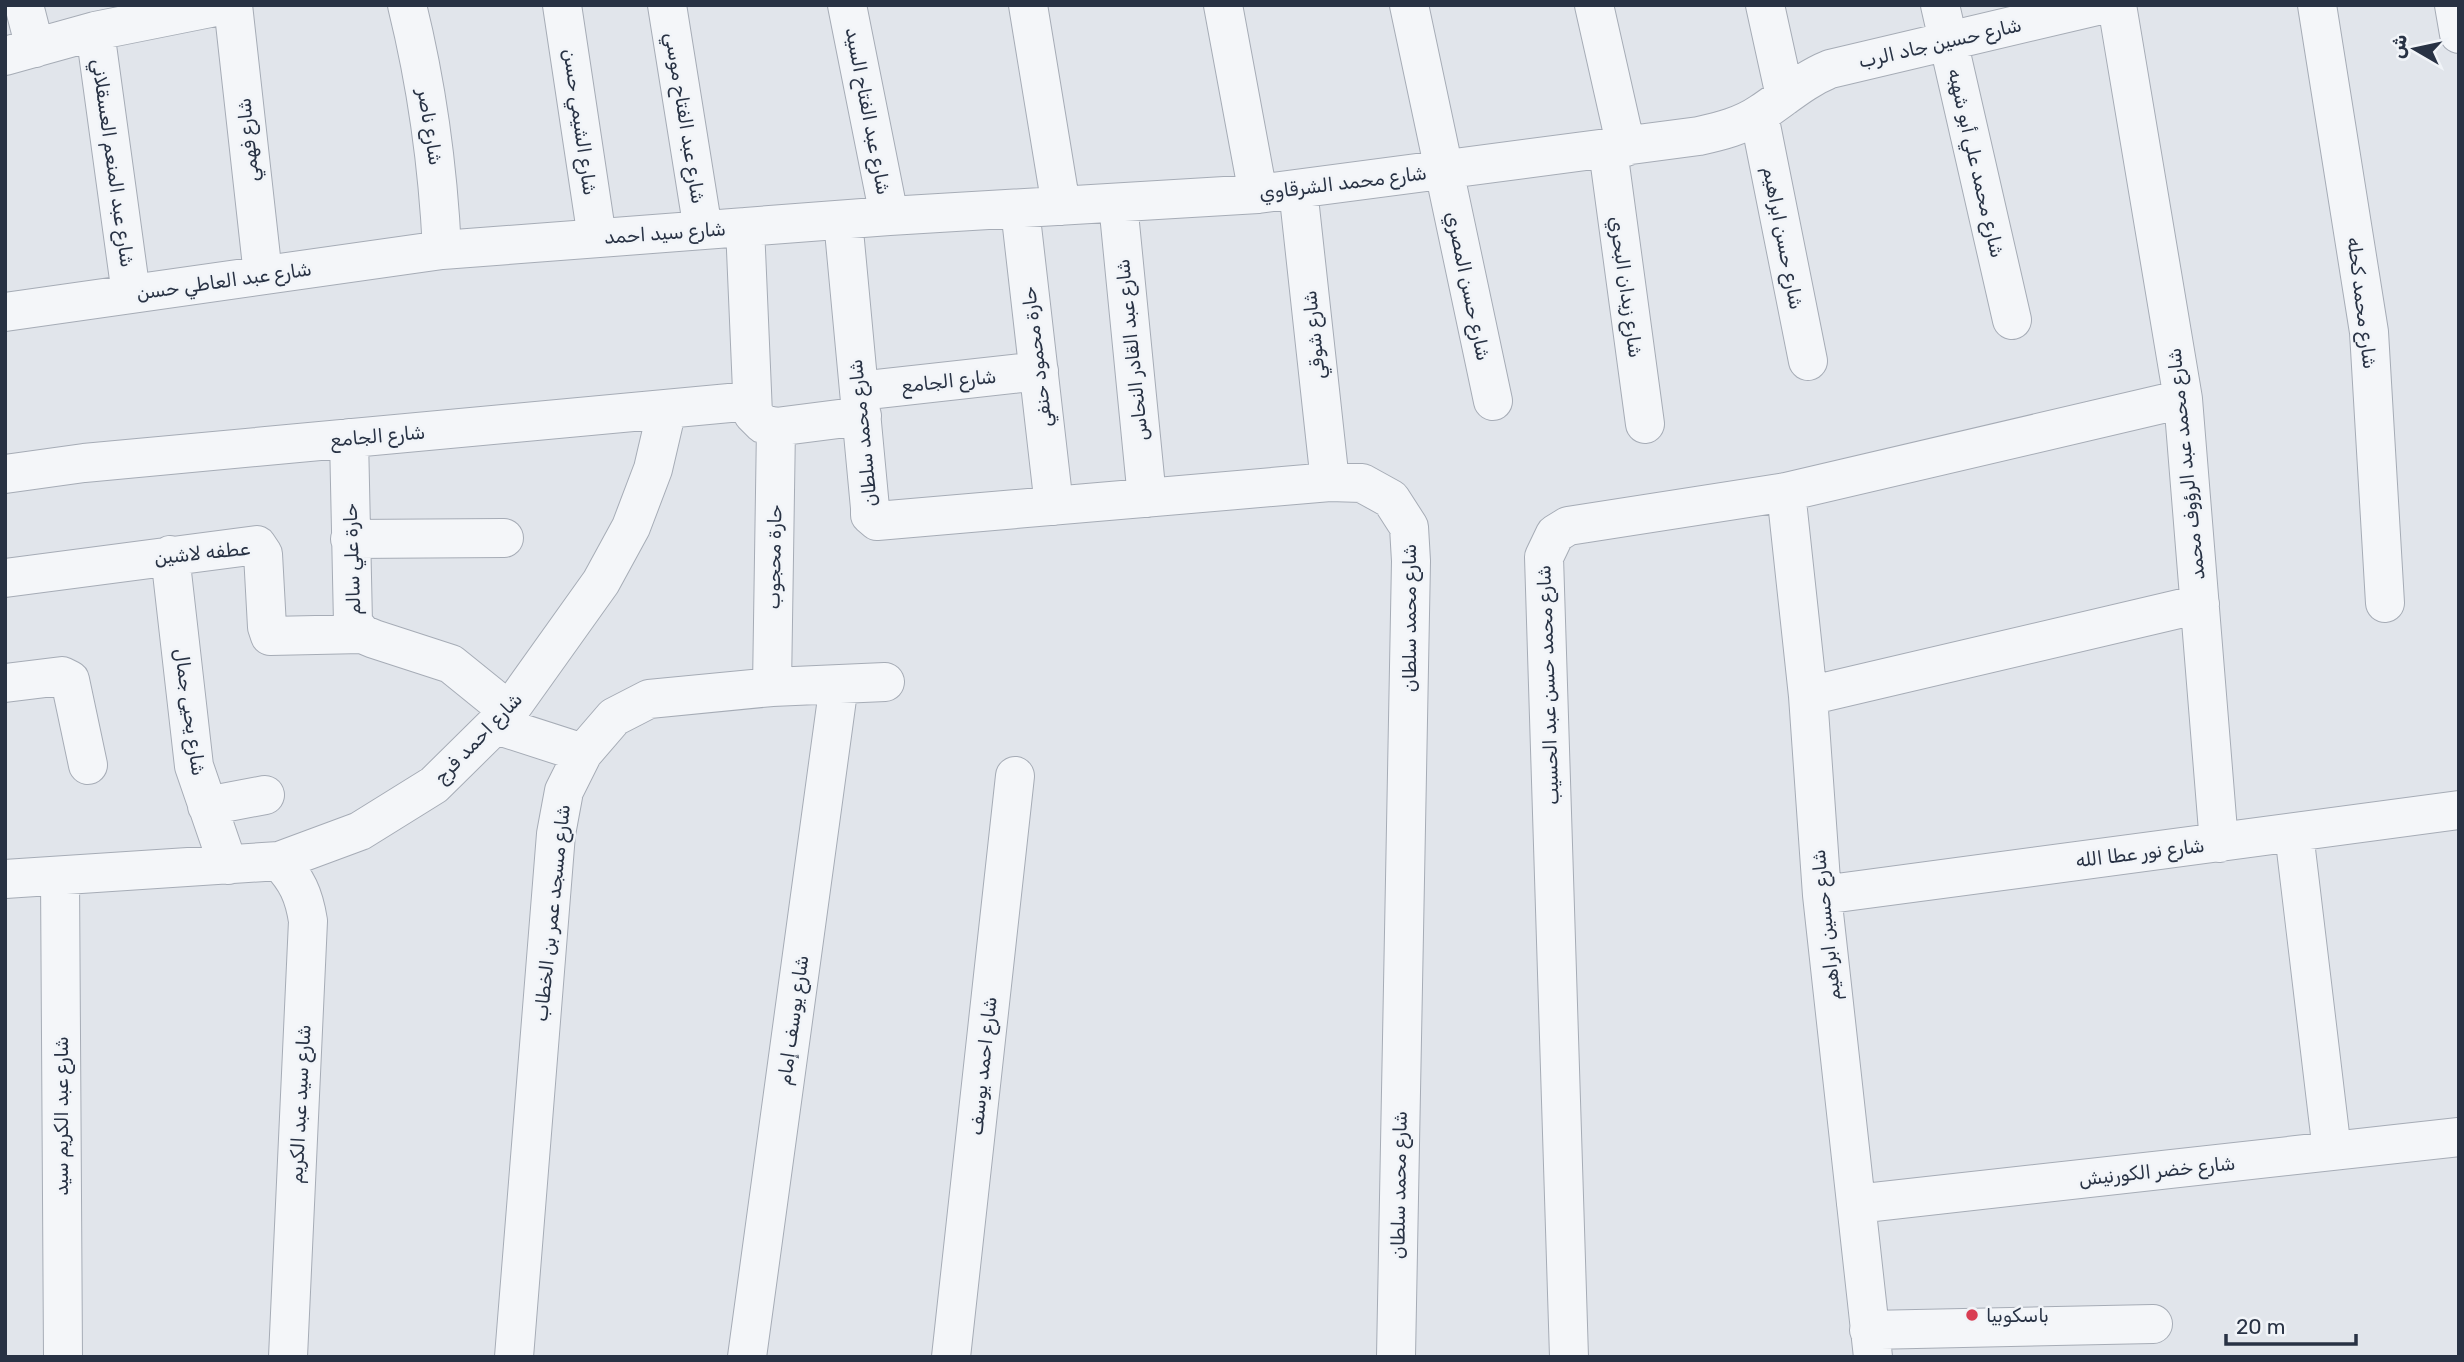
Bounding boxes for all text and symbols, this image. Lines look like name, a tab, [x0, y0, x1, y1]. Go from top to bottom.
street label: شارع حسين جاد الرب	[1856, 13, 2024, 75]
north arrow	[2380, 14, 2450, 84]
street label: شارع عبد الفتاح السيد	[839, 25, 895, 197]
street label: شارع عبد الفتاح موسي	[657, 31, 710, 206]
text: ش	[2385, 33, 2412, 60]
street label: شارع الشيمي حسن	[555, 47, 602, 197]
street label: شارع عبد المنعم العسقلاني	[84, 57, 139, 269]
street label: شارع محمد علي أبو شهبه	[1940, 66, 2009, 261]
street label: شارع ناصر	[410, 86, 447, 167]
street label: شارع فهمي	[232, 96, 267, 183]
street label: شارع محمد الشرقاوي	[1258, 161, 1428, 207]
street label: شارع حسن ابراهيم	[1756, 164, 1808, 312]
street label: شارع حسن المصري	[1439, 209, 1495, 363]
street label: شارع زيدان البحري	[1603, 215, 1647, 359]
street label: شارع سيد احمد	[603, 217, 727, 251]
street label: شارع محمد كحله	[2341, 236, 2382, 371]
street label: شارع عبد العاطي حسن	[135, 257, 313, 308]
street label: شارع عبد القادر النحاس	[1111, 258, 1155, 442]
street label: حارة محمود حنفي	[1017, 285, 1060, 429]
street label: شارع شوقي	[1298, 289, 1333, 381]
street label: شارع محمد عبد الرؤوف محمد	[2162, 347, 2212, 581]
street label: شارع محمد سلطان	[844, 358, 884, 508]
street label: شارع الجامع	[901, 365, 998, 399]
street label: شارع الجامع	[330, 420, 426, 454]
street label: حارة علي سالم	[339, 503, 368, 615]
street label: حارة محجوب	[762, 504, 786, 610]
street label: عطفه لاشين	[153, 537, 251, 569]
street label: شارع محمد سلطان	[1398, 544, 1423, 692]
street label: شارع محمد حسن عبد الحسيب	[1532, 565, 1566, 805]
street label: شارع يحيى جمال	[168, 647, 210, 778]
street label: شارع احمد فرج	[429, 688, 528, 790]
street label: شارع مسجد عمر بن الخطاب	[529, 803, 577, 1023]
street label: شارع نور عطا الله	[2074, 834, 2206, 874]
street label: شارع حسين ابراهيم	[1807, 848, 1847, 1002]
street label: شارع يوسف إمام	[773, 954, 815, 1087]
street label: شارع احمد يوسف	[964, 995, 1004, 1137]
street label: شارع سيد عبد الكريم	[284, 1024, 318, 1184]
street label: شارع عبد الكريم سيد	[50, 1036, 75, 1196]
street label: شارع محمد سلطان	[1386, 1111, 1414, 1259]
street label: شارع خضر الكورنيش	[2078, 1151, 2237, 1193]
scale bar	[2226, 1302, 2356, 1346]
place label: باسكوبيا	[1986, 1304, 2049, 1327]
marker: باسكوبيا	[1964, 1307, 1980, 1323]
text: 20 m	[2236, 1314, 2285, 1339]

